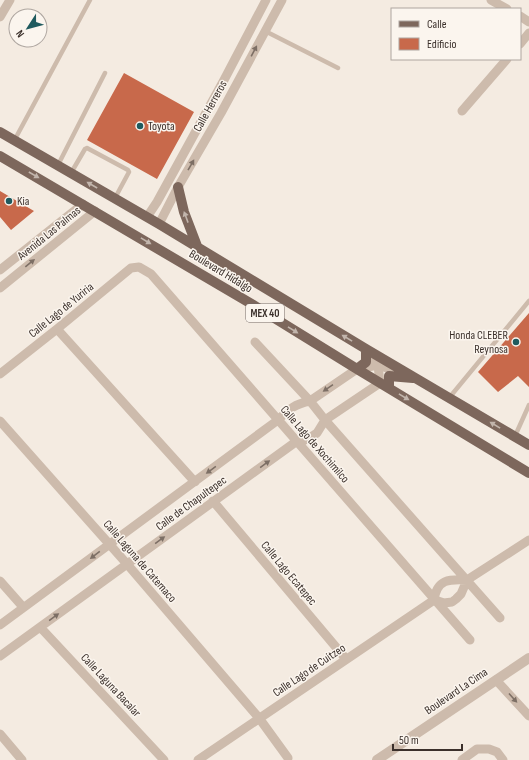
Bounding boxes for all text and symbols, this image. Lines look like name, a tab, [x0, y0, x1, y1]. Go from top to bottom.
north arrow	[8, 8, 48, 48]
legend	[391, 8, 521, 60]
text: Calle	[427, 17, 447, 32]
text: N	[13, 27, 27, 40]
text: Edificio	[427, 37, 456, 52]
one-way arrow	[251, 45, 257, 57]
street label: Calle Herreros	[190, 78, 231, 135]
place label: Toyota	[148, 119, 175, 134]
marker: Toyota	[135, 121, 145, 131]
one-way arrow	[187, 159, 194, 171]
one-way arrow	[28, 172, 40, 179]
one-way arrow	[86, 181, 97, 188]
place label: Kia	[17, 194, 30, 209]
marker: Kia	[4, 196, 14, 206]
street label: Avenida Las Palmas	[14, 203, 84, 264]
one-way arrow	[182, 211, 188, 223]
one-way arrow	[140, 238, 152, 245]
street label: Boulevard Hidalgo	[186, 247, 255, 296]
one-way arrow	[25, 259, 36, 268]
street label: Calle Lago de Yuriria	[26, 279, 97, 341]
road number: MEX 40	[246, 304, 284, 322]
one-way arrow	[287, 326, 299, 333]
place label: Honda CLEBER Reynosa	[449, 328, 508, 357]
one-way arrow	[341, 334, 353, 341]
marker: Honda CLEBER Reynosa	[511, 337, 521, 347]
one-way arrow	[323, 384, 334, 392]
one-way arrow	[398, 394, 410, 401]
street label: Calle Lago de Xochimilco	[277, 403, 352, 486]
one-way arrow	[490, 421, 500, 429]
one-way arrow	[260, 460, 270, 468]
one-way arrow	[206, 465, 216, 473]
street label: Calle de Chapultepec	[153, 473, 230, 534]
street label: Calle Laguna de Catemaco	[100, 517, 180, 606]
one-way arrow	[154, 536, 165, 544]
street label: Calle Lago Ecatepec	[257, 538, 320, 609]
one-way arrow	[89, 550, 100, 559]
one-way arrow	[49, 612, 60, 621]
street label: Calle Lago de Cuitzeo	[270, 641, 349, 700]
street label: Calle Laguna Bacalar	[77, 650, 144, 721]
street label: Boulevard La Cima	[422, 665, 491, 718]
one-way arrow	[508, 692, 517, 703]
scale bar	[393, 726, 462, 752]
text: 50 m	[399, 733, 419, 748]

